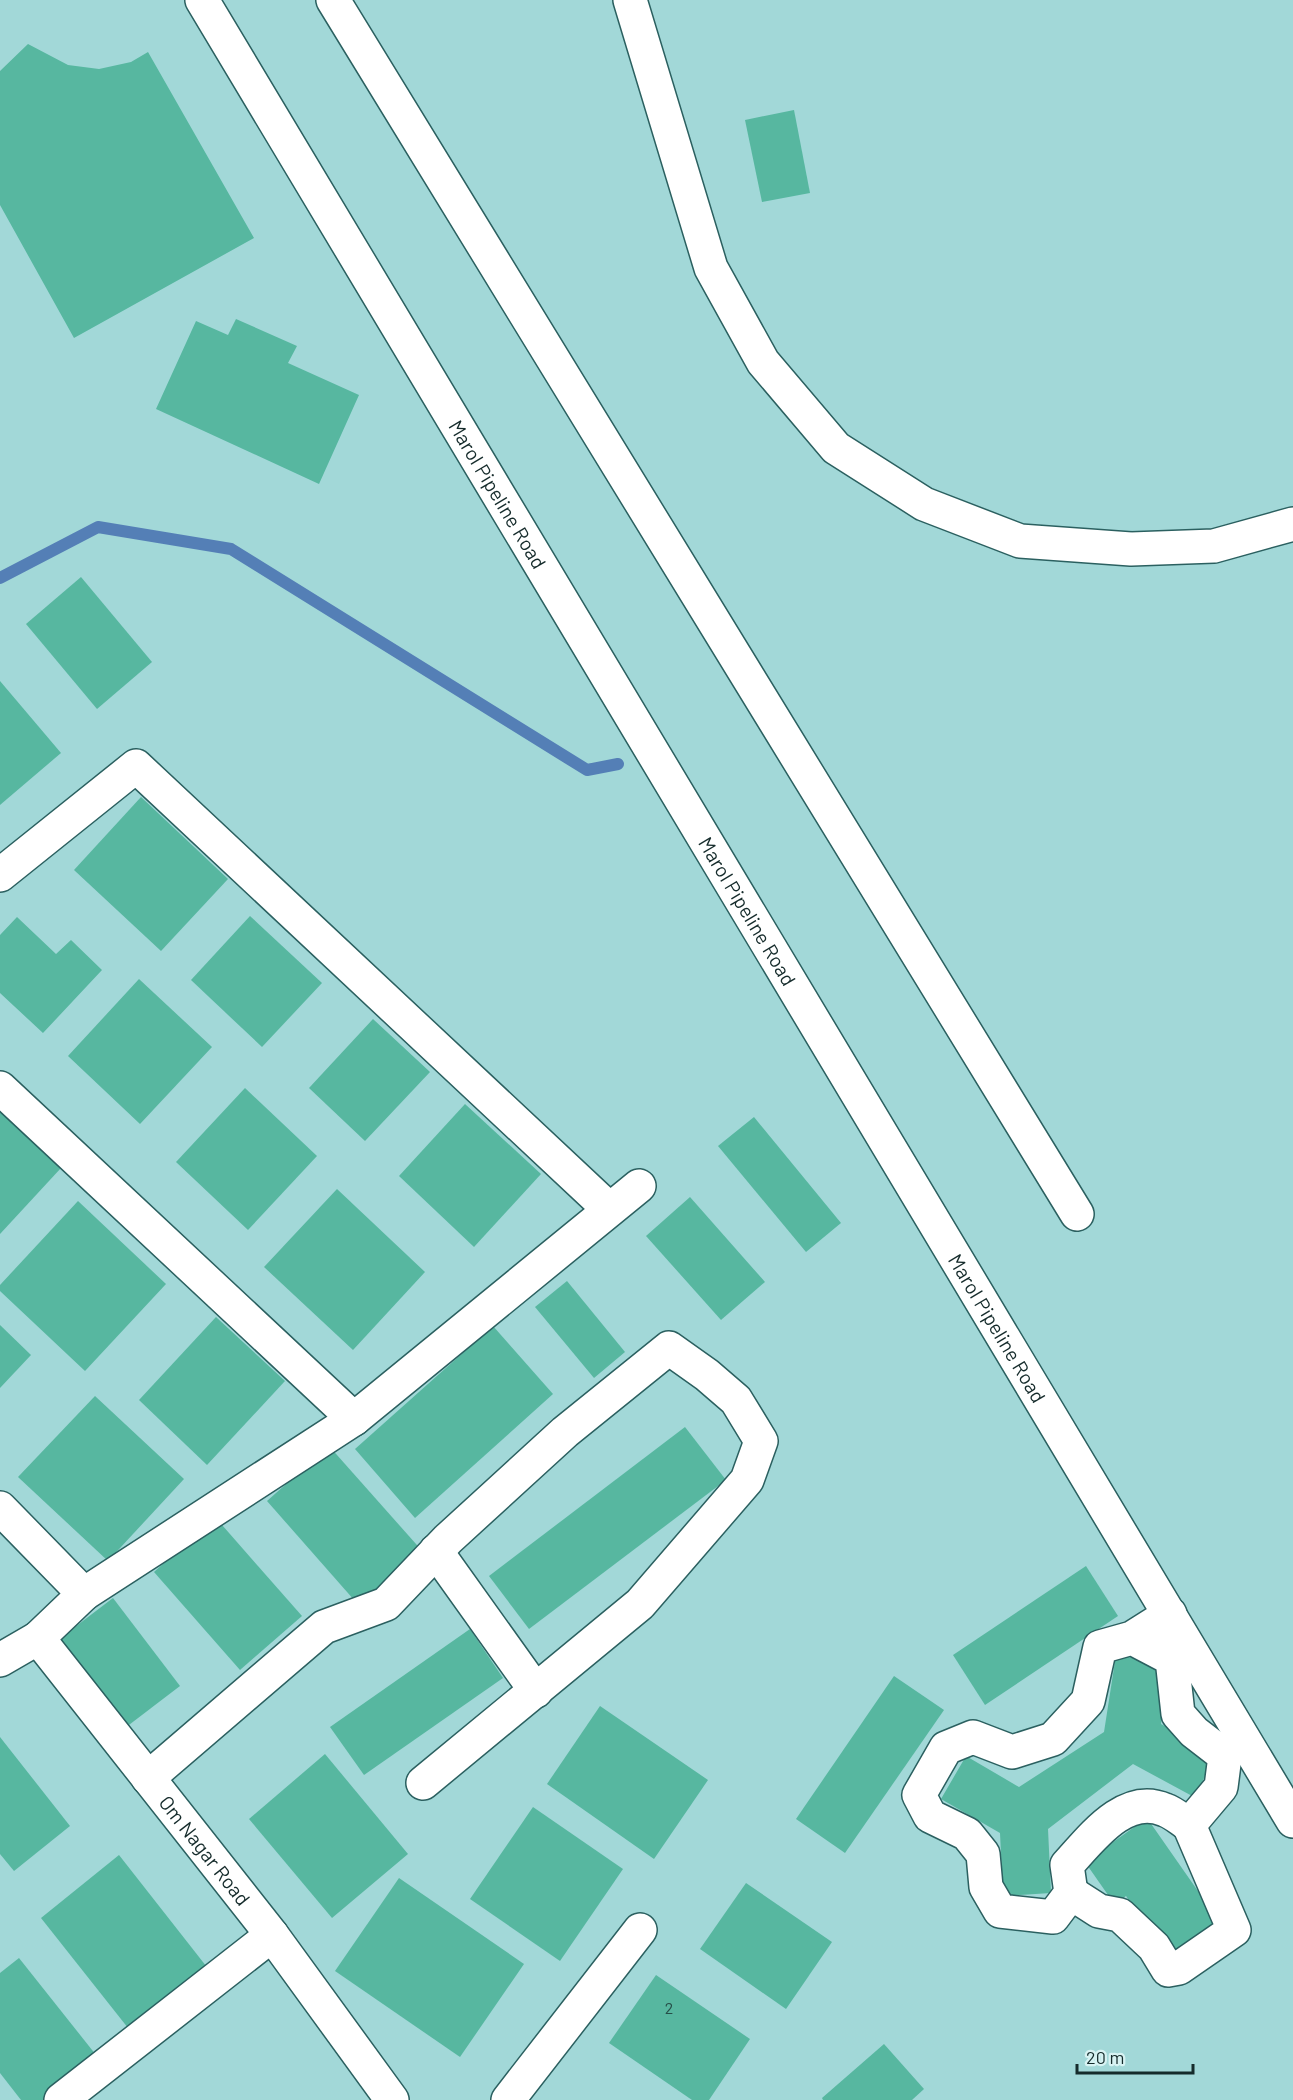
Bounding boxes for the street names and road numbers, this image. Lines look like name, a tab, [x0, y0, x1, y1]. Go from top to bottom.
street label: Marol Pipeline Road	[444, 415, 552, 573]
street label: Marol Pipeline Road	[694, 832, 802, 990]
street label: Marol Pipeline Road	[944, 1249, 1051, 1407]
street label: Om Nagar Road	[154, 1790, 256, 1910]

